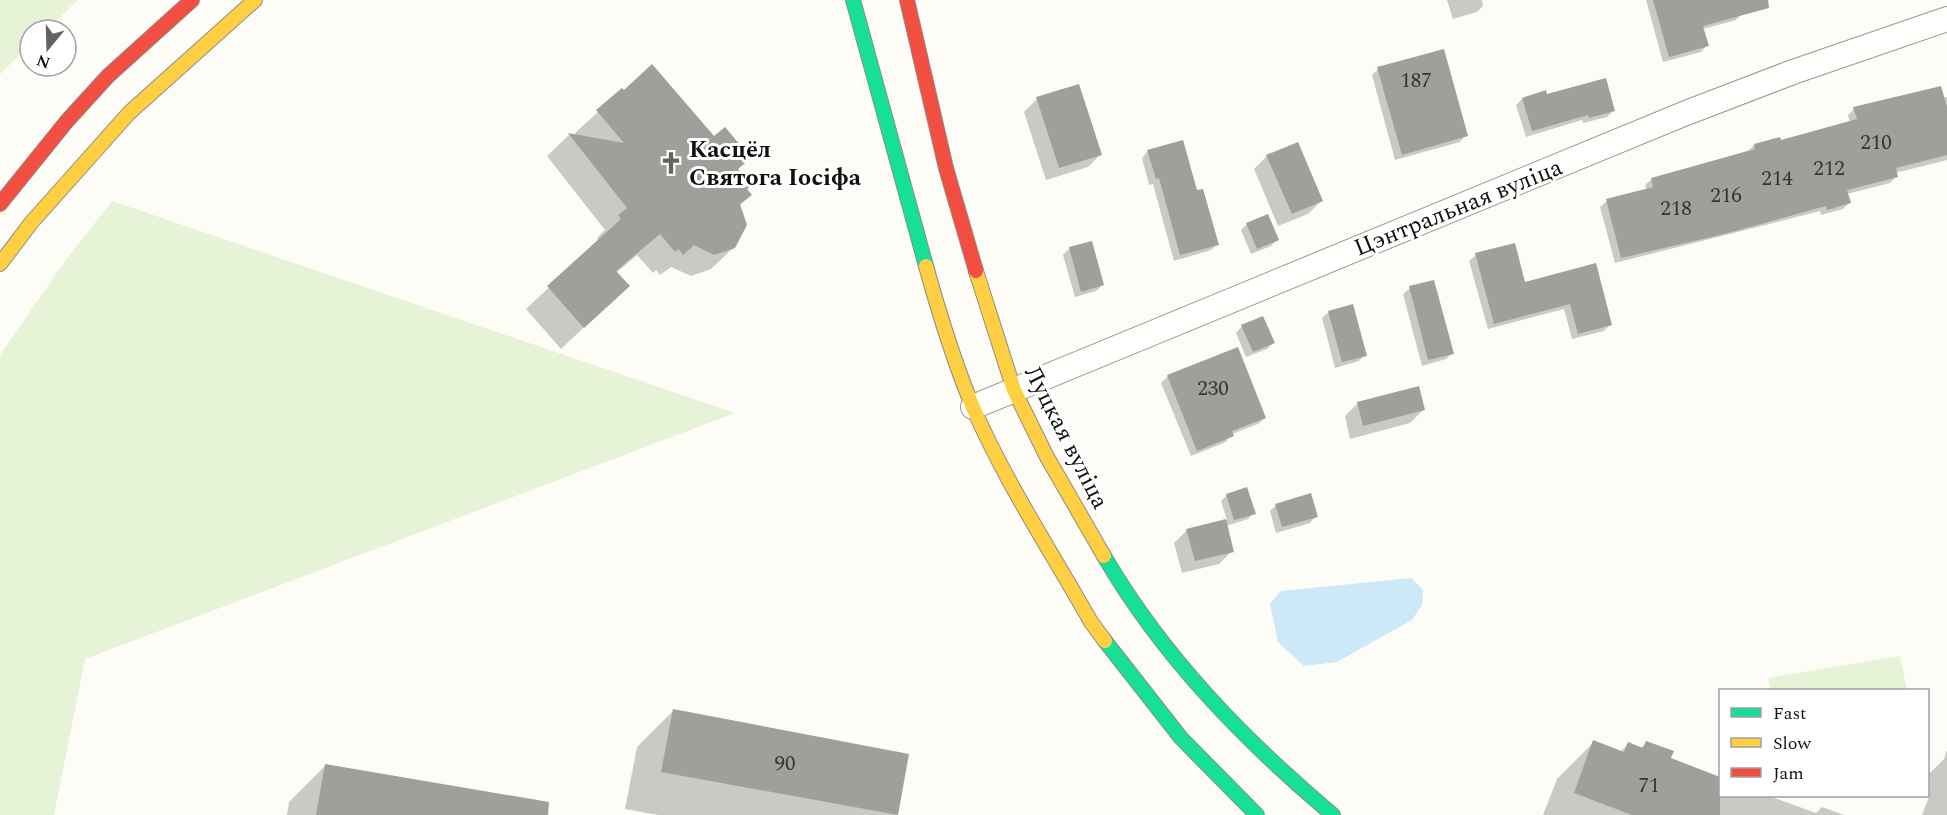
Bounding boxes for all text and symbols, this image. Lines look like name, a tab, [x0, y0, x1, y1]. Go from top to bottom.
north arrow	[18, 18, 78, 78]
text: N	[33, 48, 54, 75]
house number: 187	[1400, 65, 1432, 97]
house number: 210	[1860, 127, 1892, 159]
place label: Касцёл Святога Іосіфа	[689, 132, 862, 196]
church icon: Касцёл Святога Іосіфа	[658, 150, 684, 176]
street label: Цэнтральная вуліца	[1349, 150, 1568, 266]
house number: 212	[1813, 153, 1845, 185]
house number: 214	[1761, 163, 1793, 195]
house number: 216	[1710, 180, 1742, 212]
house number: 218	[1660, 193, 1692, 225]
street label: Луцкая вуліца	[1015, 360, 1118, 516]
house number: 230	[1197, 373, 1229, 405]
legend	[1719, 689, 1929, 797]
text: Fast	[1773, 700, 1806, 727]
text: Slow	[1773, 730, 1812, 757]
house number: 90	[775, 748, 796, 780]
text: Jam	[1773, 760, 1804, 787]
house number: 71	[1639, 770, 1660, 802]

